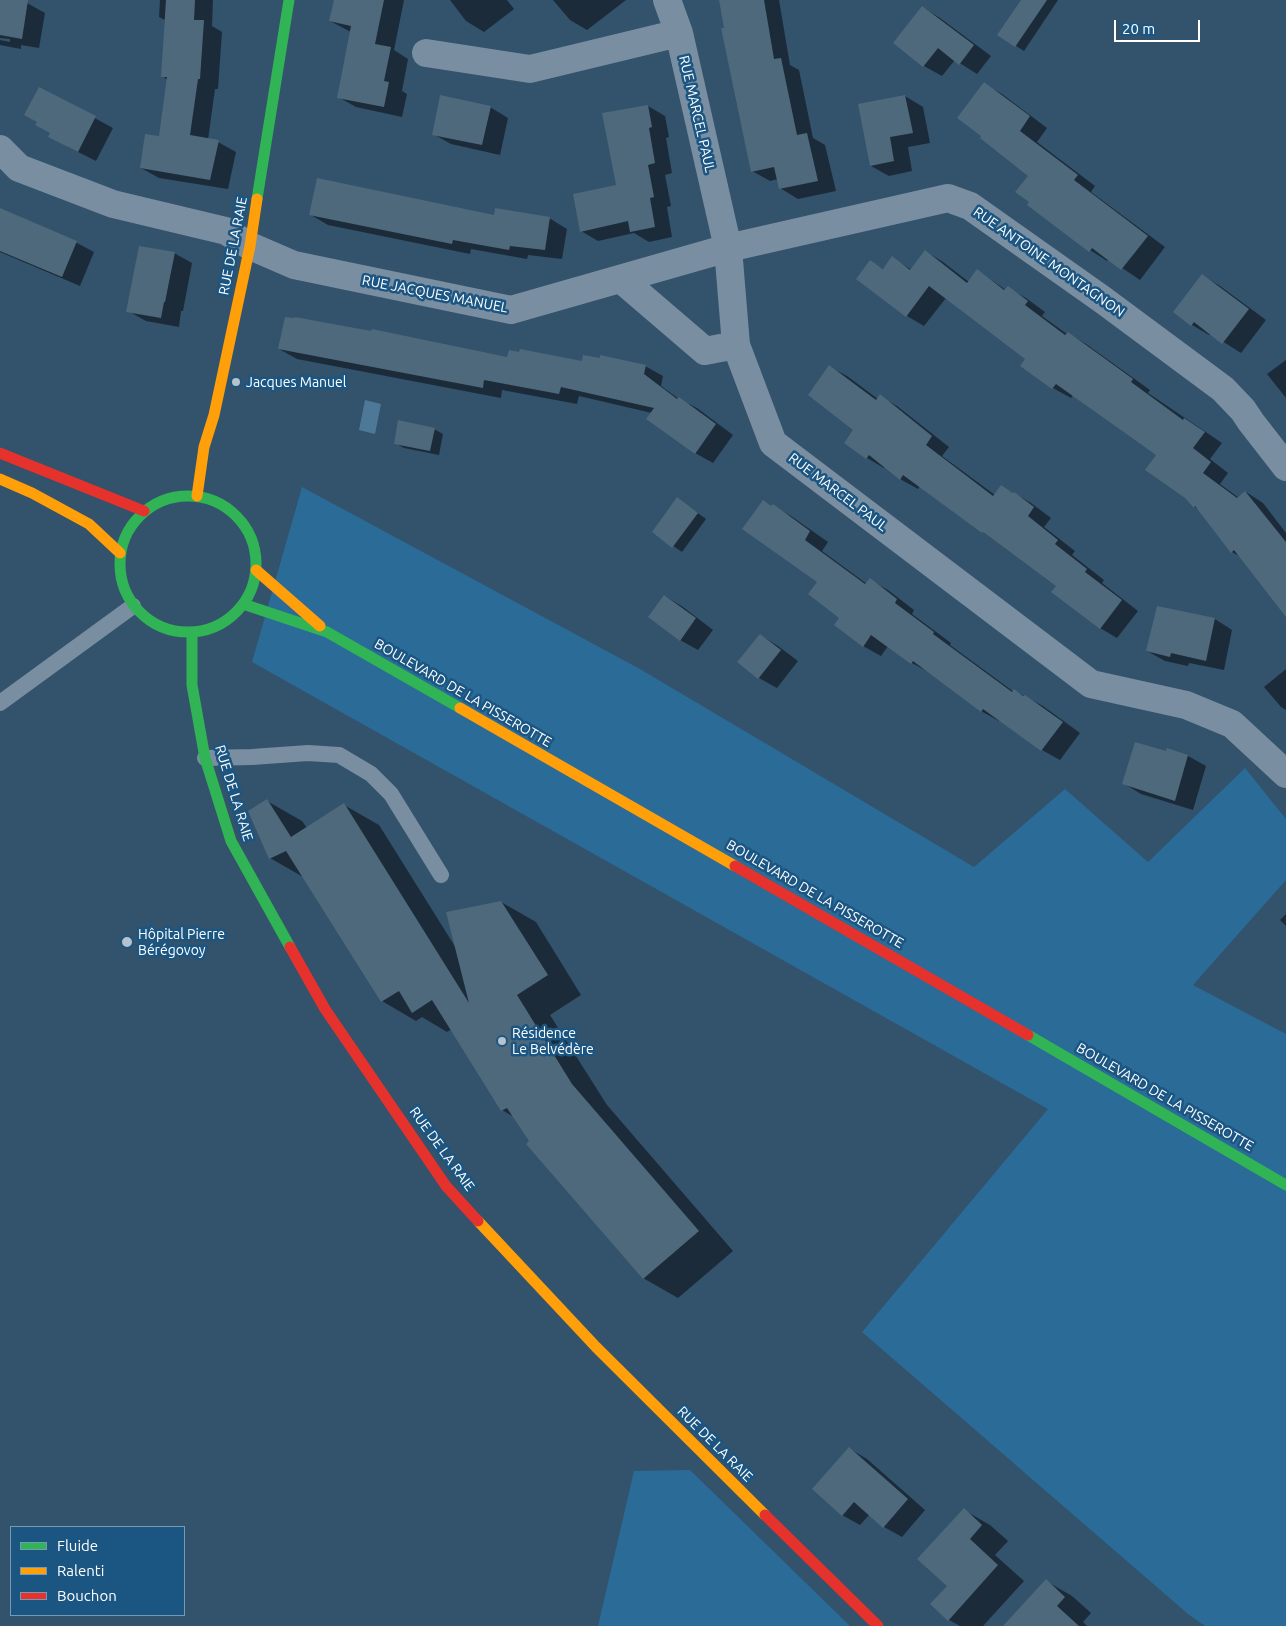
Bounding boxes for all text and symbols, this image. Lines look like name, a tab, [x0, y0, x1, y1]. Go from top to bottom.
scale bar	[1116, 10, 1202, 42]
text: 20 m	[1122, 20, 1155, 37]
street label: RUE MARCEL PAUL	[675, 54, 719, 174]
street label: RUE DE LA RAIE	[215, 195, 251, 297]
street label: RUE ANTOINE MONTAGNON	[970, 203, 1128, 321]
street label: RUE JACQUES MANUEL	[361, 272, 509, 316]
place label: Jacques Manuel	[246, 374, 346, 390]
marker: Jacques Manuel	[230, 376, 242, 388]
street label: RUE MARCEL PAUL	[785, 449, 891, 535]
street label: BOULEVARD DE LA PISSEROTTE	[371, 635, 555, 751]
street label: RUE DE LA RAIE	[211, 743, 257, 843]
street label: BOULEVARD DE LA PISSEROTTE	[723, 836, 907, 952]
place label: Hôpital Pierre Bérégovoy	[138, 926, 225, 959]
marker: Hôpital Pierre Bérégovoy	[120, 935, 134, 949]
place label: Résidence Le Belvédère	[512, 1025, 594, 1058]
marker: Résidence Le Belvédère	[496, 1035, 508, 1047]
street label: BOULEVARD DE LA PISSEROTTE	[1073, 1039, 1257, 1155]
street label: RUE DE LA RAIE	[406, 1104, 478, 1194]
street label: RUE DE LA RAIE	[674, 1403, 756, 1485]
legend	[10, 1526, 185, 1616]
text: Fluide	[57, 1537, 98, 1554]
text: Ralenti	[57, 1562, 104, 1579]
text: Bouchon	[57, 1587, 117, 1604]

